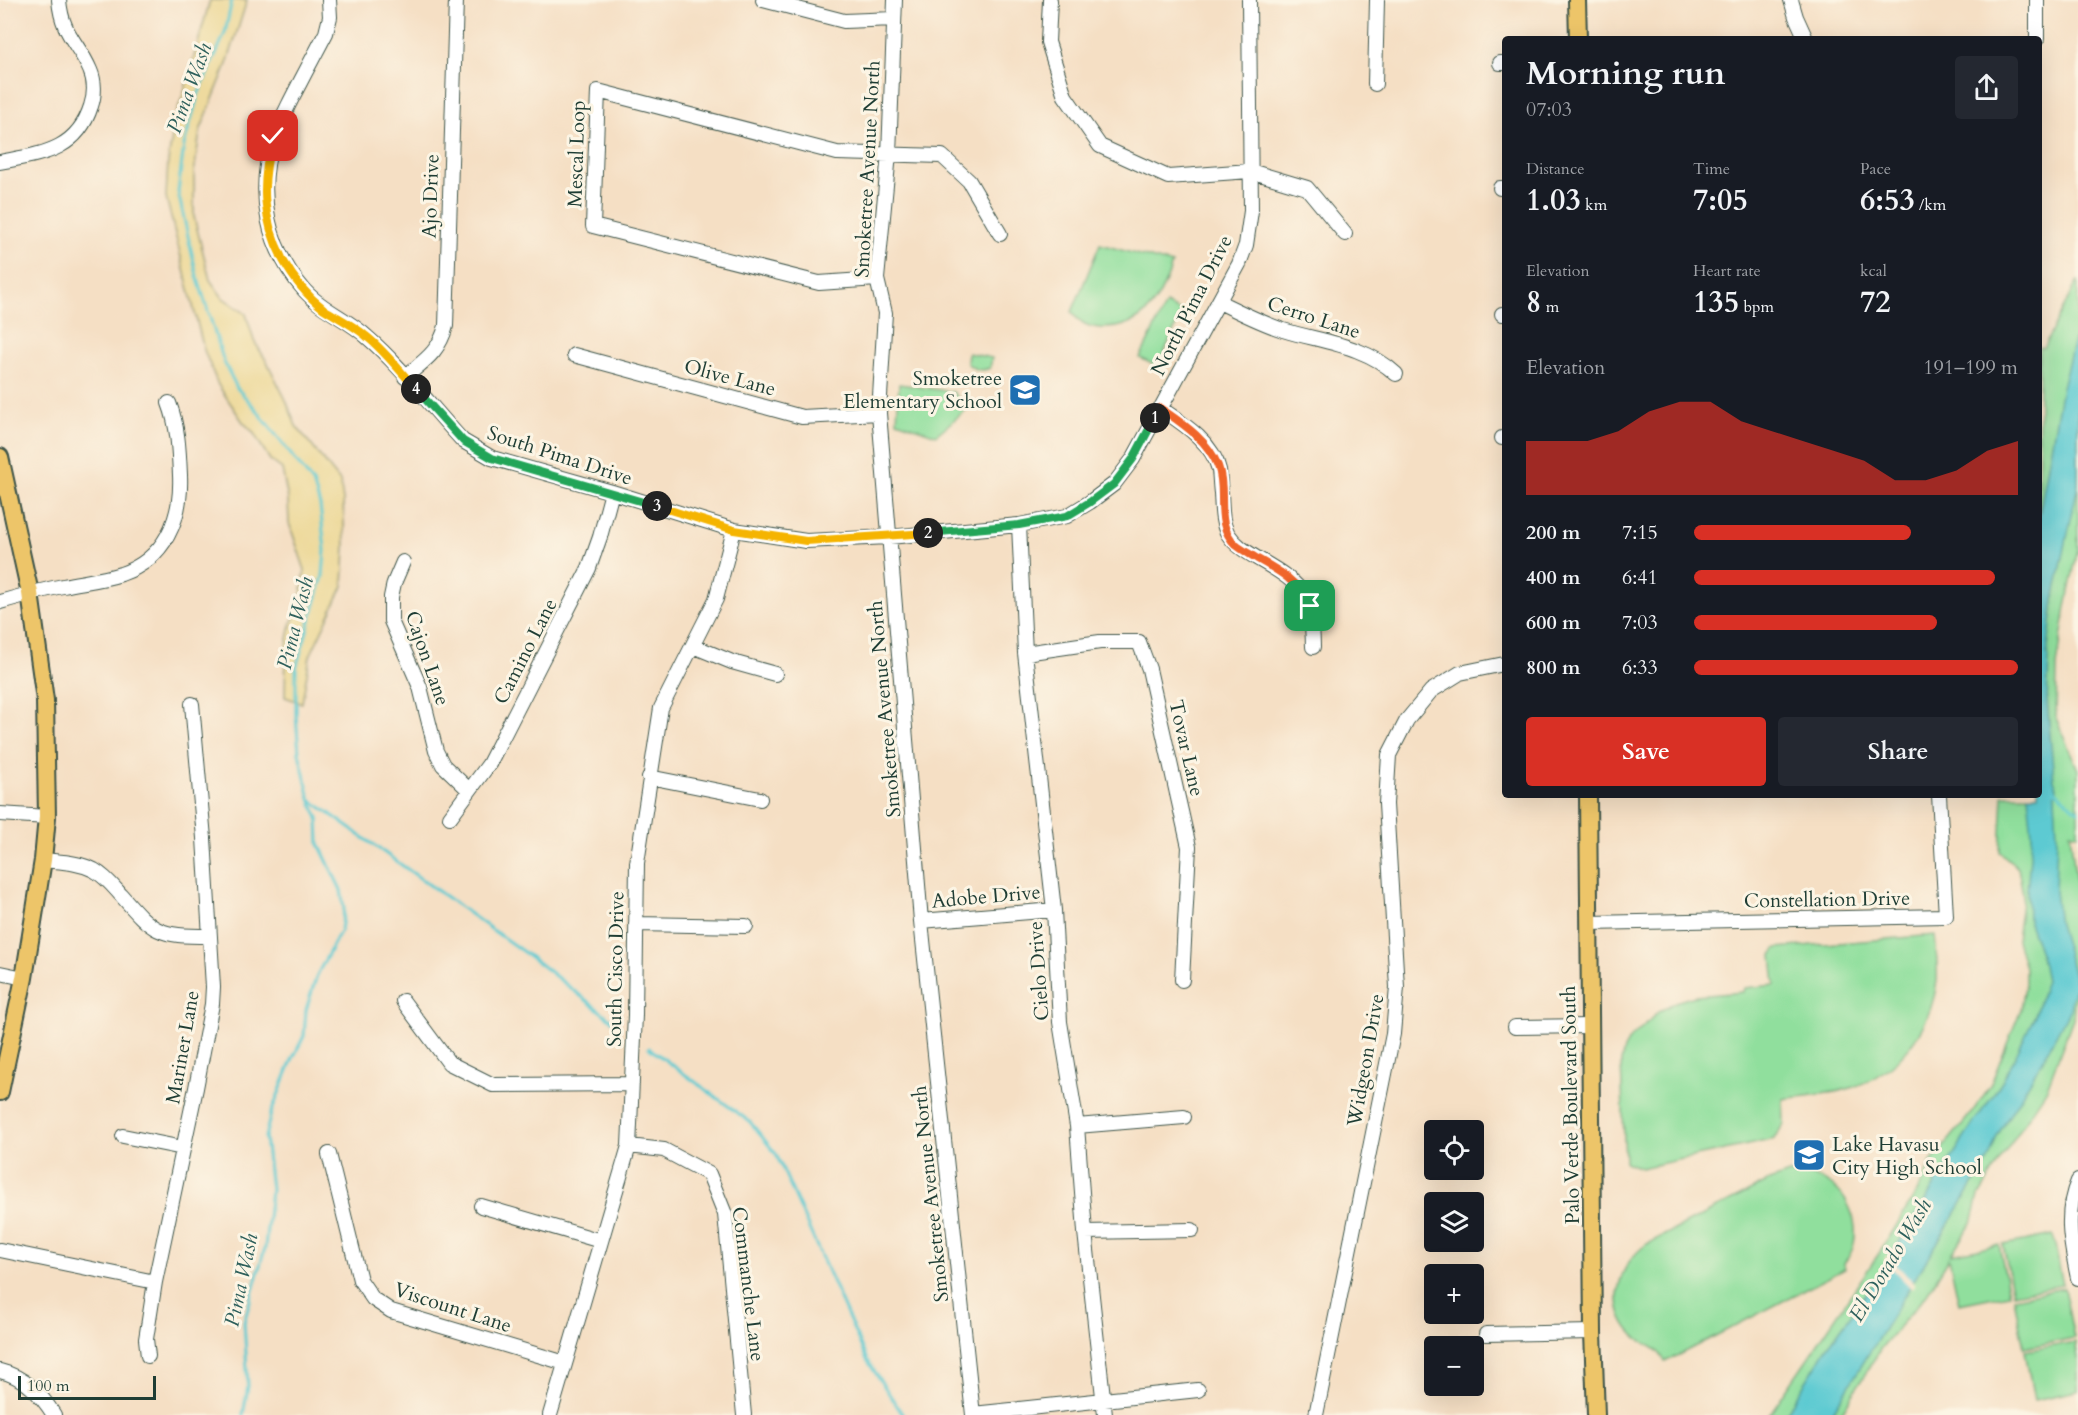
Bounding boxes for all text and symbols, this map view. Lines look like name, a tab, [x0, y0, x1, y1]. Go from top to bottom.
water label: Pima Wash	[160, 39, 219, 138]
text: Morning run	[1526, 51, 1726, 96]
button: share	[1955, 56, 2018, 119]
street label: Smoketree Avenue North	[848, 60, 887, 278]
text: 07:03	[1526, 96, 1572, 123]
street label: Mescal Loop	[561, 100, 592, 208]
pin	[247, 110, 298, 161]
icon: check	[256, 119, 289, 152]
street label: Ajo Drive	[416, 153, 445, 239]
text: Distance	[1526, 158, 1584, 180]
text: Time	[1693, 158, 1730, 180]
text: Pace	[1860, 158, 1891, 180]
text: 1.03	[1526, 180, 1581, 221]
text: 7:05	[1693, 180, 1748, 221]
text: 6:53	[1860, 180, 1915, 221]
text: km	[1581, 194, 1607, 216]
text: /km	[1915, 194, 1946, 216]
street label: North Pima Drive	[1144, 230, 1239, 380]
text: Elevation	[1526, 260, 1590, 282]
text: Heart rate	[1693, 260, 1761, 282]
text: kcal	[1860, 260, 1887, 282]
text: 8	[1526, 282, 1541, 323]
text: 135	[1693, 282, 1739, 323]
text: 72	[1860, 282, 1891, 323]
street label: Cerro Lane	[1264, 290, 1364, 345]
text: m	[1541, 296, 1559, 318]
text: bpm	[1739, 296, 1774, 318]
street label: Olive Lane	[681, 352, 779, 403]
text: Elevation	[1526, 354, 1605, 381]
text: 191–199 m	[1923, 354, 2018, 381]
place label: Smoketree Elementary School	[843, 365, 1002, 415]
school or university icon: Smoketree Elementary School	[1007, 372, 1043, 408]
pin: 4	[401, 374, 431, 404]
text: 4	[412, 378, 420, 400]
pin: 1	[1140, 403, 1170, 433]
text: 1	[1151, 407, 1159, 429]
street label: South Pima Drive	[484, 419, 636, 492]
pin: 3	[642, 491, 672, 521]
text: 3	[653, 495, 661, 517]
pin: 2	[913, 518, 943, 548]
text: 200 m	[1526, 519, 1581, 546]
text: 7:15	[1622, 519, 1658, 546]
text: 2	[924, 522, 932, 544]
text: 400 m	[1526, 564, 1581, 591]
text: 6:41	[1622, 564, 1658, 591]
water label: Pima Wash	[270, 574, 321, 673]
pin	[1284, 580, 1335, 631]
icon: arrive	[1293, 589, 1326, 622]
street label: Camino Lane	[487, 594, 564, 709]
street label: Smoketree Avenue North	[862, 599, 907, 818]
street label: Cajon Lane	[399, 607, 456, 709]
text: 600 m	[1526, 609, 1581, 636]
text: 7:03	[1622, 609, 1658, 636]
text: 800 m	[1526, 654, 1581, 681]
text: 6:33	[1622, 654, 1658, 681]
street label: Tovar Lane	[1162, 697, 1211, 799]
button: Save	[1526, 717, 1766, 786]
button: Share	[1778, 717, 2018, 786]
street label: Adobe Drive	[930, 878, 1042, 915]
street label: Constellation Drive	[1744, 885, 1910, 914]
street label: South Cisco Drive	[601, 891, 630, 1047]
street label: Cielo Drive	[1022, 920, 1055, 1022]
street label: Palo Verde Boulevard South	[1555, 985, 1586, 1225]
street label: Mariner Lane	[159, 988, 206, 1106]
street label: Widgeon Drive	[1340, 991, 1390, 1130]
street label: Smoketree Avenue North	[906, 1084, 955, 1303]
map controls	[1424, 1120, 1484, 1396]
button: locate	[1424, 1120, 1484, 1180]
place label: Lake Havasu City High School	[1832, 1131, 1982, 1181]
school or university icon: Lake Havasu City High School	[1791, 1137, 1827, 1173]
button: layers	[1424, 1192, 1484, 1252]
water label: El Dorado Wash	[1842, 1193, 1938, 1327]
street label: Commanche Lane	[726, 1205, 771, 1363]
water label: Pima Wash	[217, 1231, 266, 1329]
button: +	[1424, 1264, 1484, 1324]
street label: Viscount Lane	[391, 1276, 515, 1339]
button: −	[1424, 1336, 1484, 1396]
scale bar	[18, 1373, 156, 1400]
text: 100 m	[27, 1375, 69, 1397]

